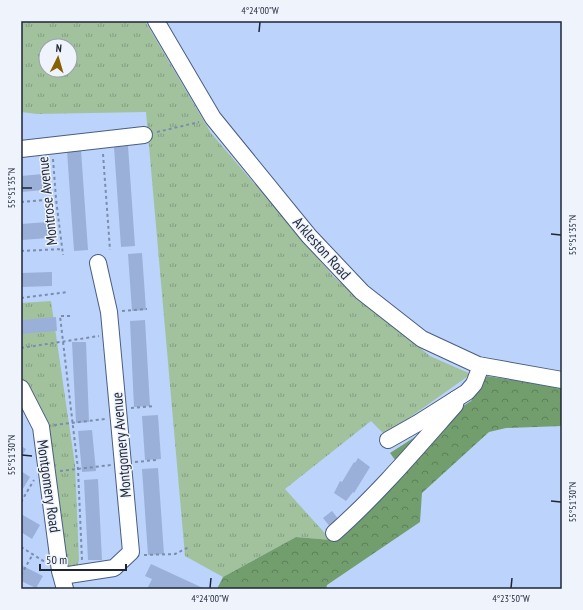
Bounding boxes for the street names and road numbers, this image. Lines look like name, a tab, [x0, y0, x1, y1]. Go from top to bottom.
street label: Montrose Avenue	[33, 156, 61, 246]
street label: Arkleston Road	[289, 213, 355, 283]
street label: Montgomery Avenue	[107, 392, 135, 498]
street label: Montgomery Road	[33, 438, 65, 534]

